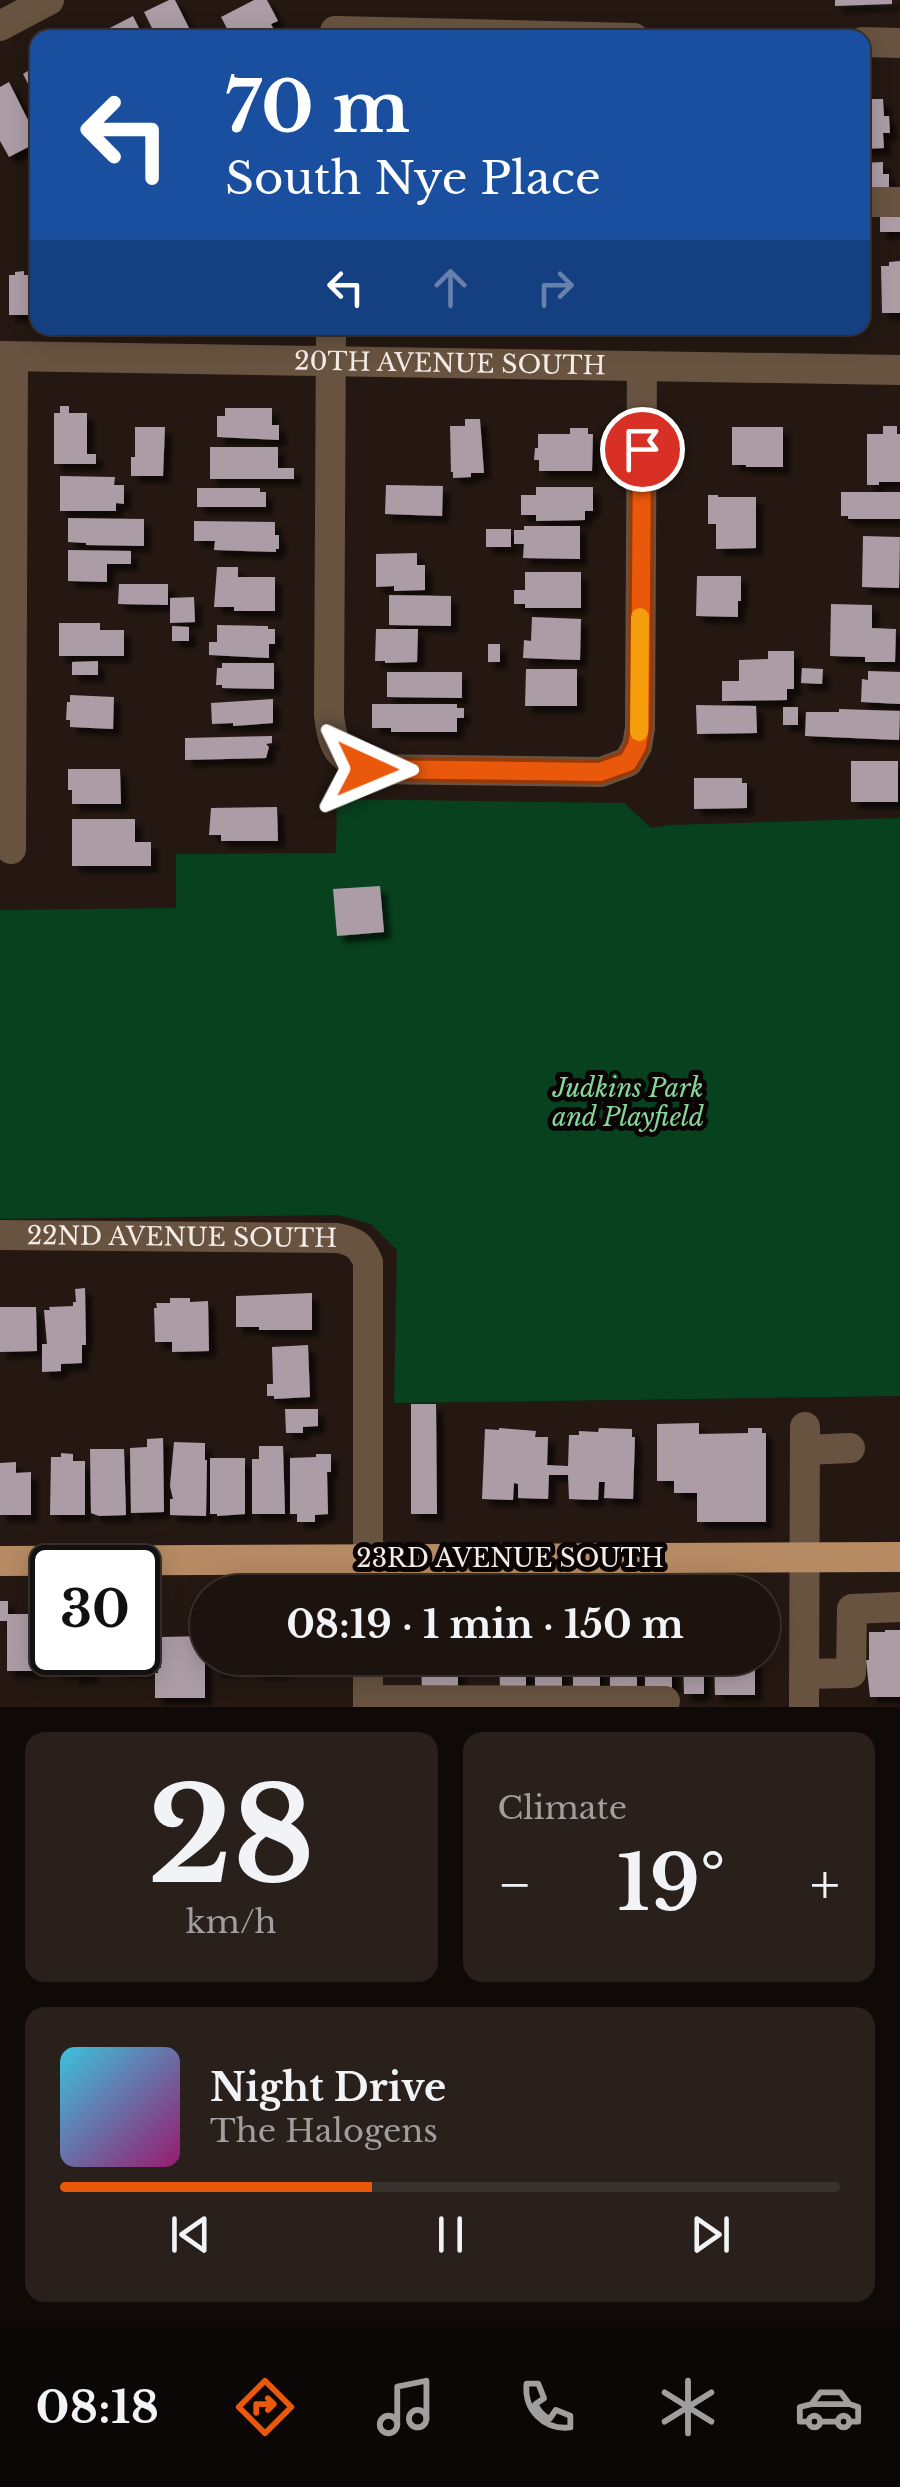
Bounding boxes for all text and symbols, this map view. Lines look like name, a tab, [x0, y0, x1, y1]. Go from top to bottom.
text: 70 m	[225, 64, 410, 151]
icon: left	[60, 70, 190, 200]
text: South Nye Place	[225, 150, 601, 206]
icon: left	[318, 260, 373, 315]
icon: ahead	[423, 260, 478, 315]
icon: right	[528, 260, 583, 315]
street label: 20TH AVENUE SOUTH	[294, 345, 606, 381]
pin	[600, 407, 685, 492]
icon: arrive	[615, 422, 670, 477]
position arrow	[315, 717, 419, 821]
park label: Judkins Park and Playfield	[552, 1073, 704, 1133]
street label: 22ND AVENUE SOUTH	[27, 1220, 337, 1254]
street label: 23RD AVENUE SOUTH	[356, 1543, 664, 1574]
speed limit sign: 30	[30, 1545, 160, 1675]
text: 08:19 · 1 min · 150 m	[286, 1601, 684, 1648]
text: 28	[148, 1756, 315, 1917]
text: Climate	[498, 1788, 627, 1828]
text: 19°	[617, 1837, 725, 1930]
text: −	[498, 1851, 532, 1919]
text: +	[810, 1851, 840, 1919]
text: km/h	[186, 1902, 277, 1942]
text: Night Drive	[210, 2064, 446, 2111]
text: The Halogens	[210, 2111, 438, 2151]
icon: previous	[163, 2207, 218, 2262]
icon: pause	[423, 2207, 478, 2262]
icon: next	[683, 2207, 738, 2262]
icon: directions	[230, 2372, 300, 2442]
icon: music	[371, 2372, 441, 2442]
icon: phone	[512, 2372, 582, 2442]
icon: climate	[653, 2372, 723, 2442]
icon: car	[794, 2372, 864, 2442]
text: 08:18	[36, 2379, 159, 2435]

